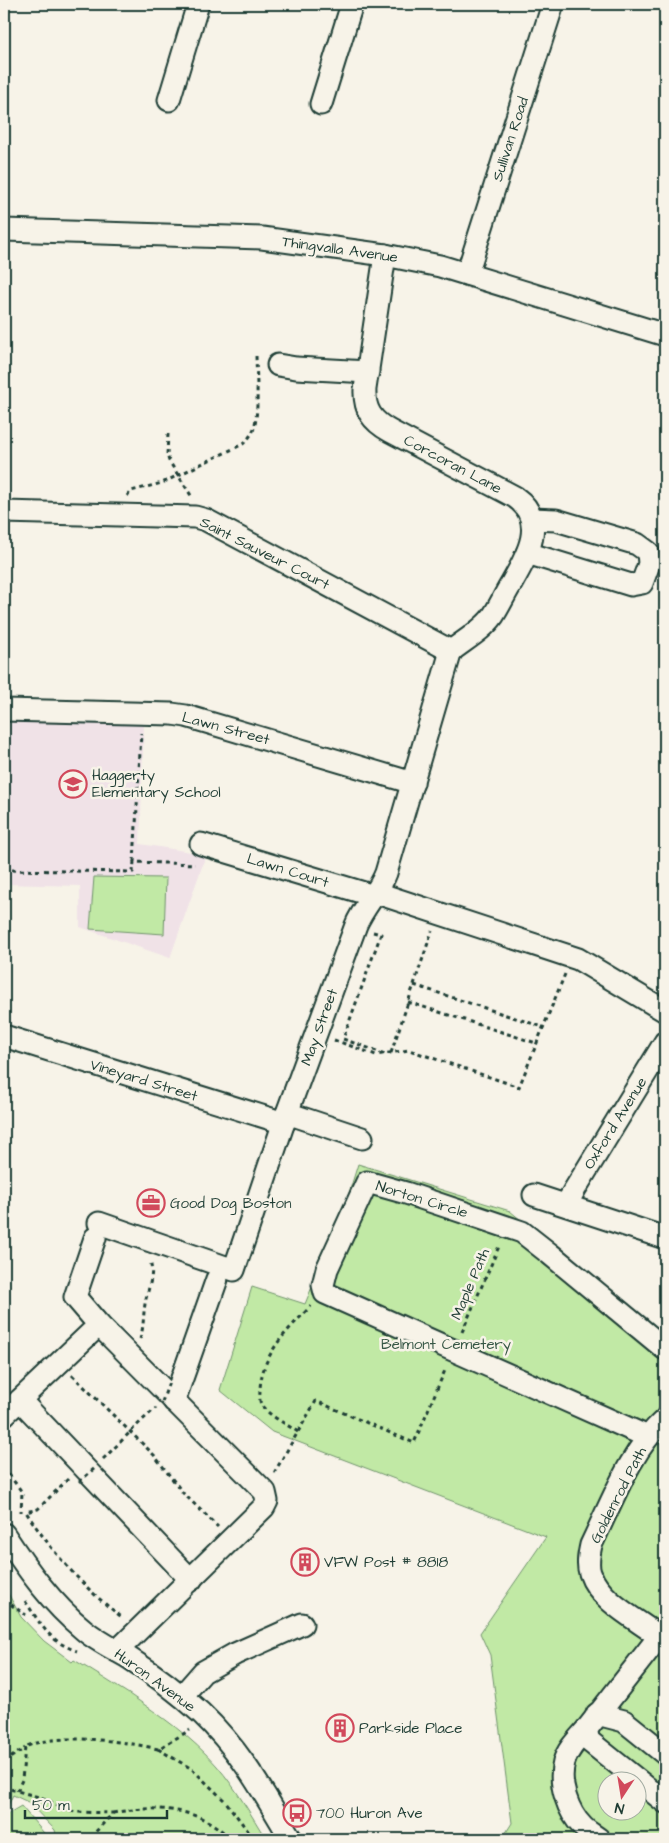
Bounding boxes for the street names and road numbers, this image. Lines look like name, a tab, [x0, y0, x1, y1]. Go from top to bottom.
street label: Sullivan Road	[487, 94, 534, 184]
street label: Thingvalla Avenue	[281, 231, 399, 269]
street label: Corcoran Lane	[400, 430, 506, 499]
street label: Saint Sauveur Court	[196, 512, 333, 595]
street label: Lawn Street	[180, 707, 272, 750]
street label: Lawn Court	[244, 848, 331, 893]
street label: May Street	[296, 986, 344, 1069]
street label: Vineyard Street	[87, 1054, 200, 1108]
street label: Oxford Avenue	[579, 1073, 652, 1173]
street label: Norton Circle	[373, 1176, 470, 1223]
street label: Maple Path	[446, 1245, 495, 1323]
street label: Goldenrod Path	[585, 1443, 652, 1547]
street label: Huron Avenue	[110, 1644, 200, 1717]

